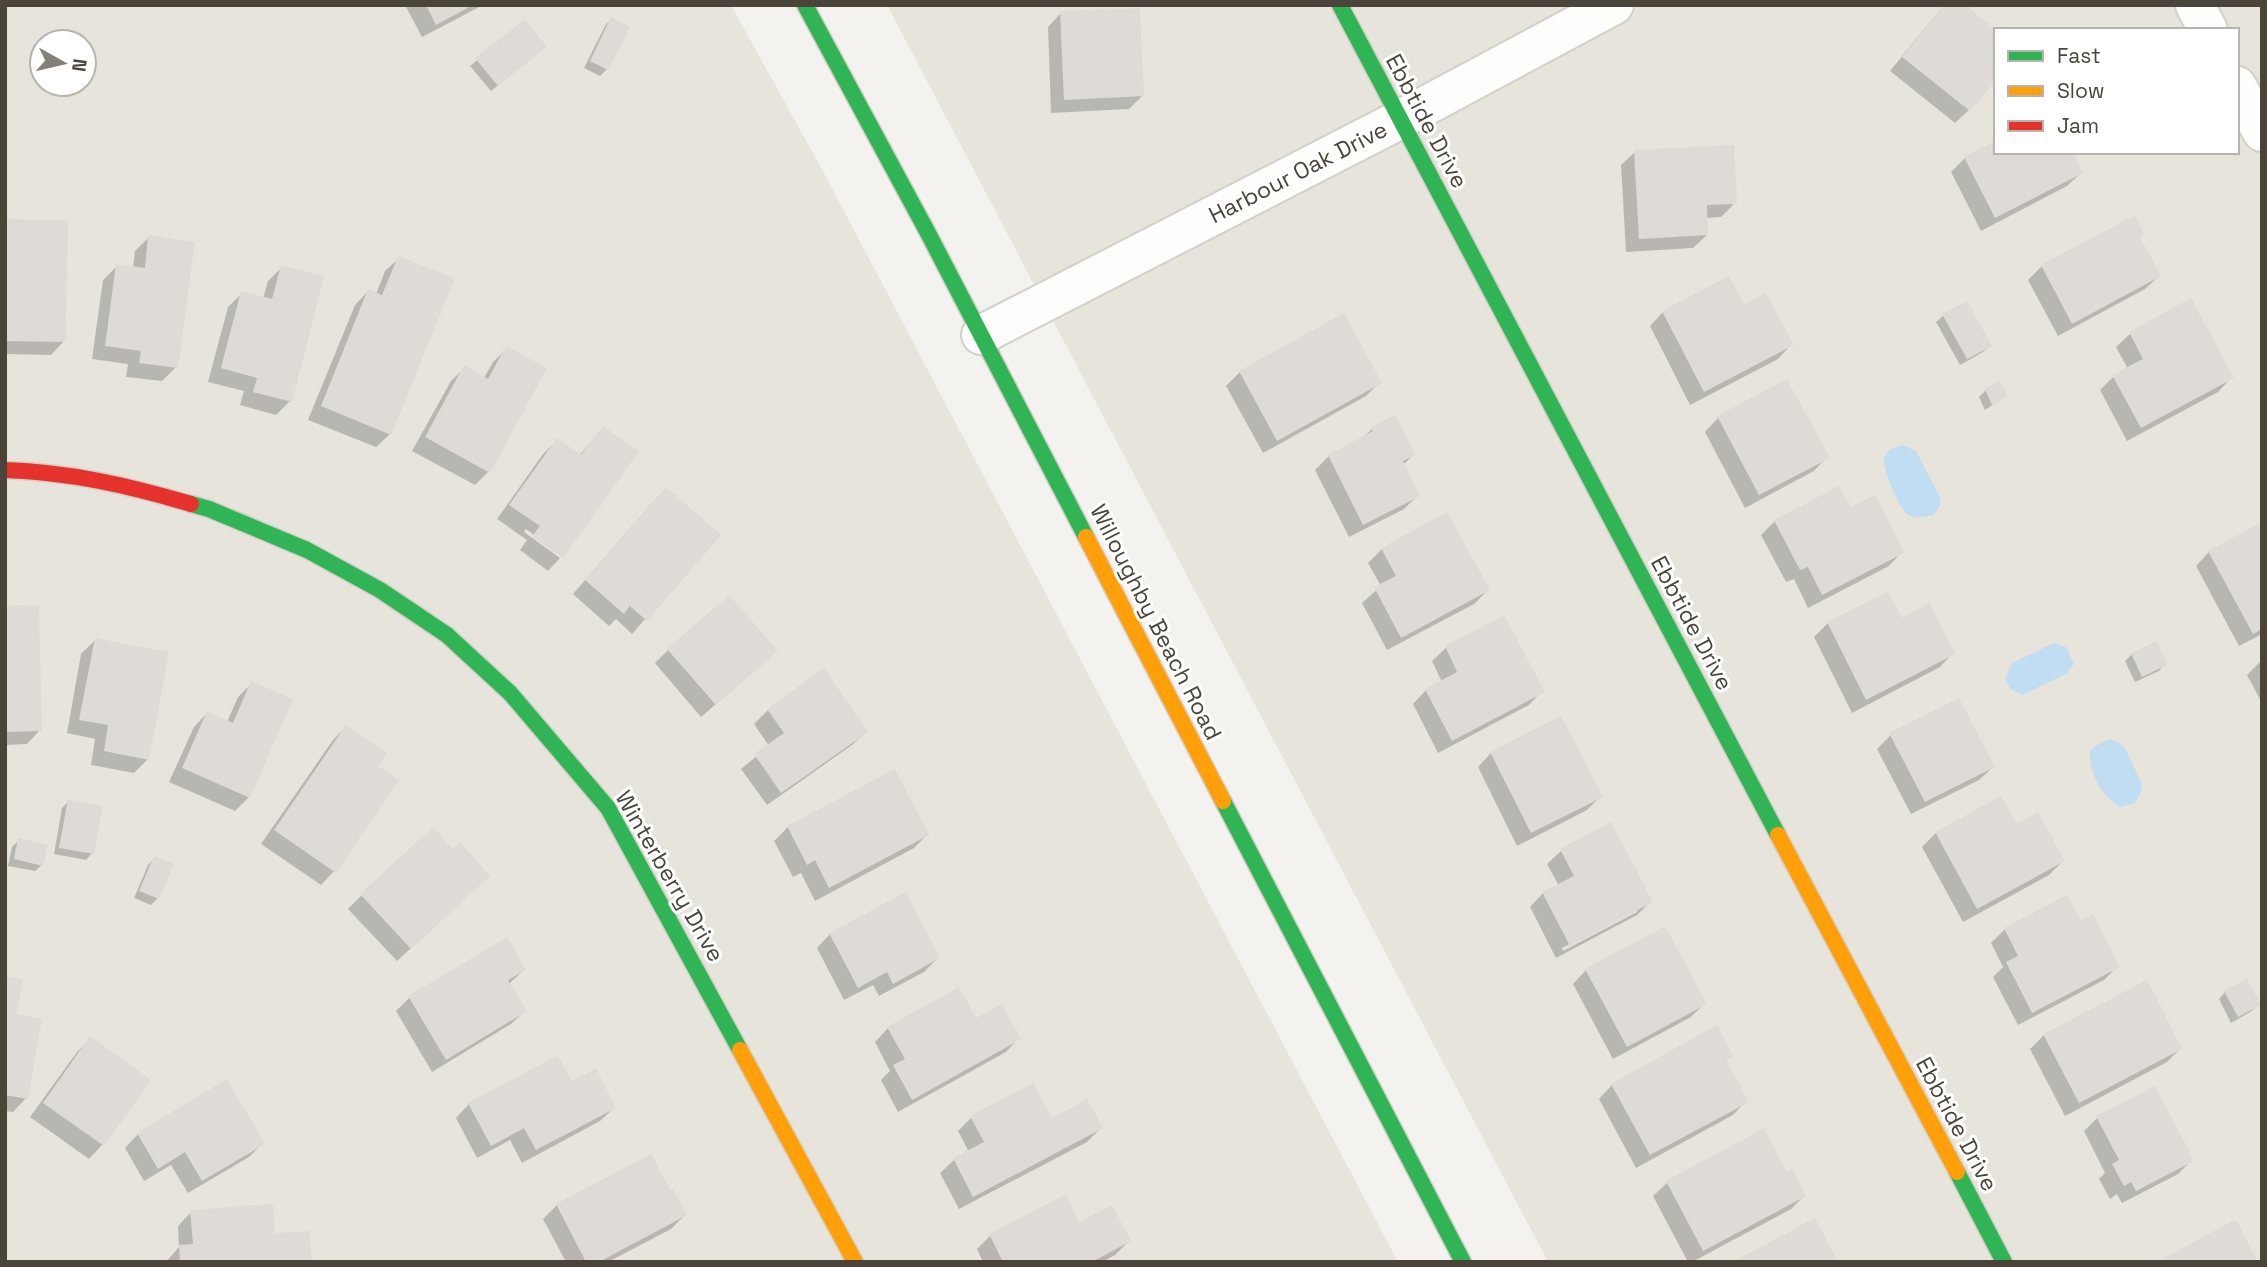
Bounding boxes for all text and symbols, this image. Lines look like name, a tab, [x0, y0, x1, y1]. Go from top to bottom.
north arrow	[28, 28, 98, 98]
legend	[1994, 28, 2239, 154]
text: Fast	[2057, 42, 2101, 69]
street label: Ebbtide Drive	[1379, 49, 1475, 193]
text: N	[66, 57, 93, 73]
text: Slow	[2057, 77, 2105, 104]
text: Jam	[2057, 112, 2099, 139]
street label: Harbour Oak Drive	[1204, 114, 1392, 230]
street label: Willoughby Beach Road	[1083, 499, 1229, 745]
street label: Ebbtide Drive	[1644, 551, 1740, 695]
street label: Winterberry Drive	[609, 785, 731, 967]
street label: Ebbtide Drive	[1909, 1052, 2005, 1196]

